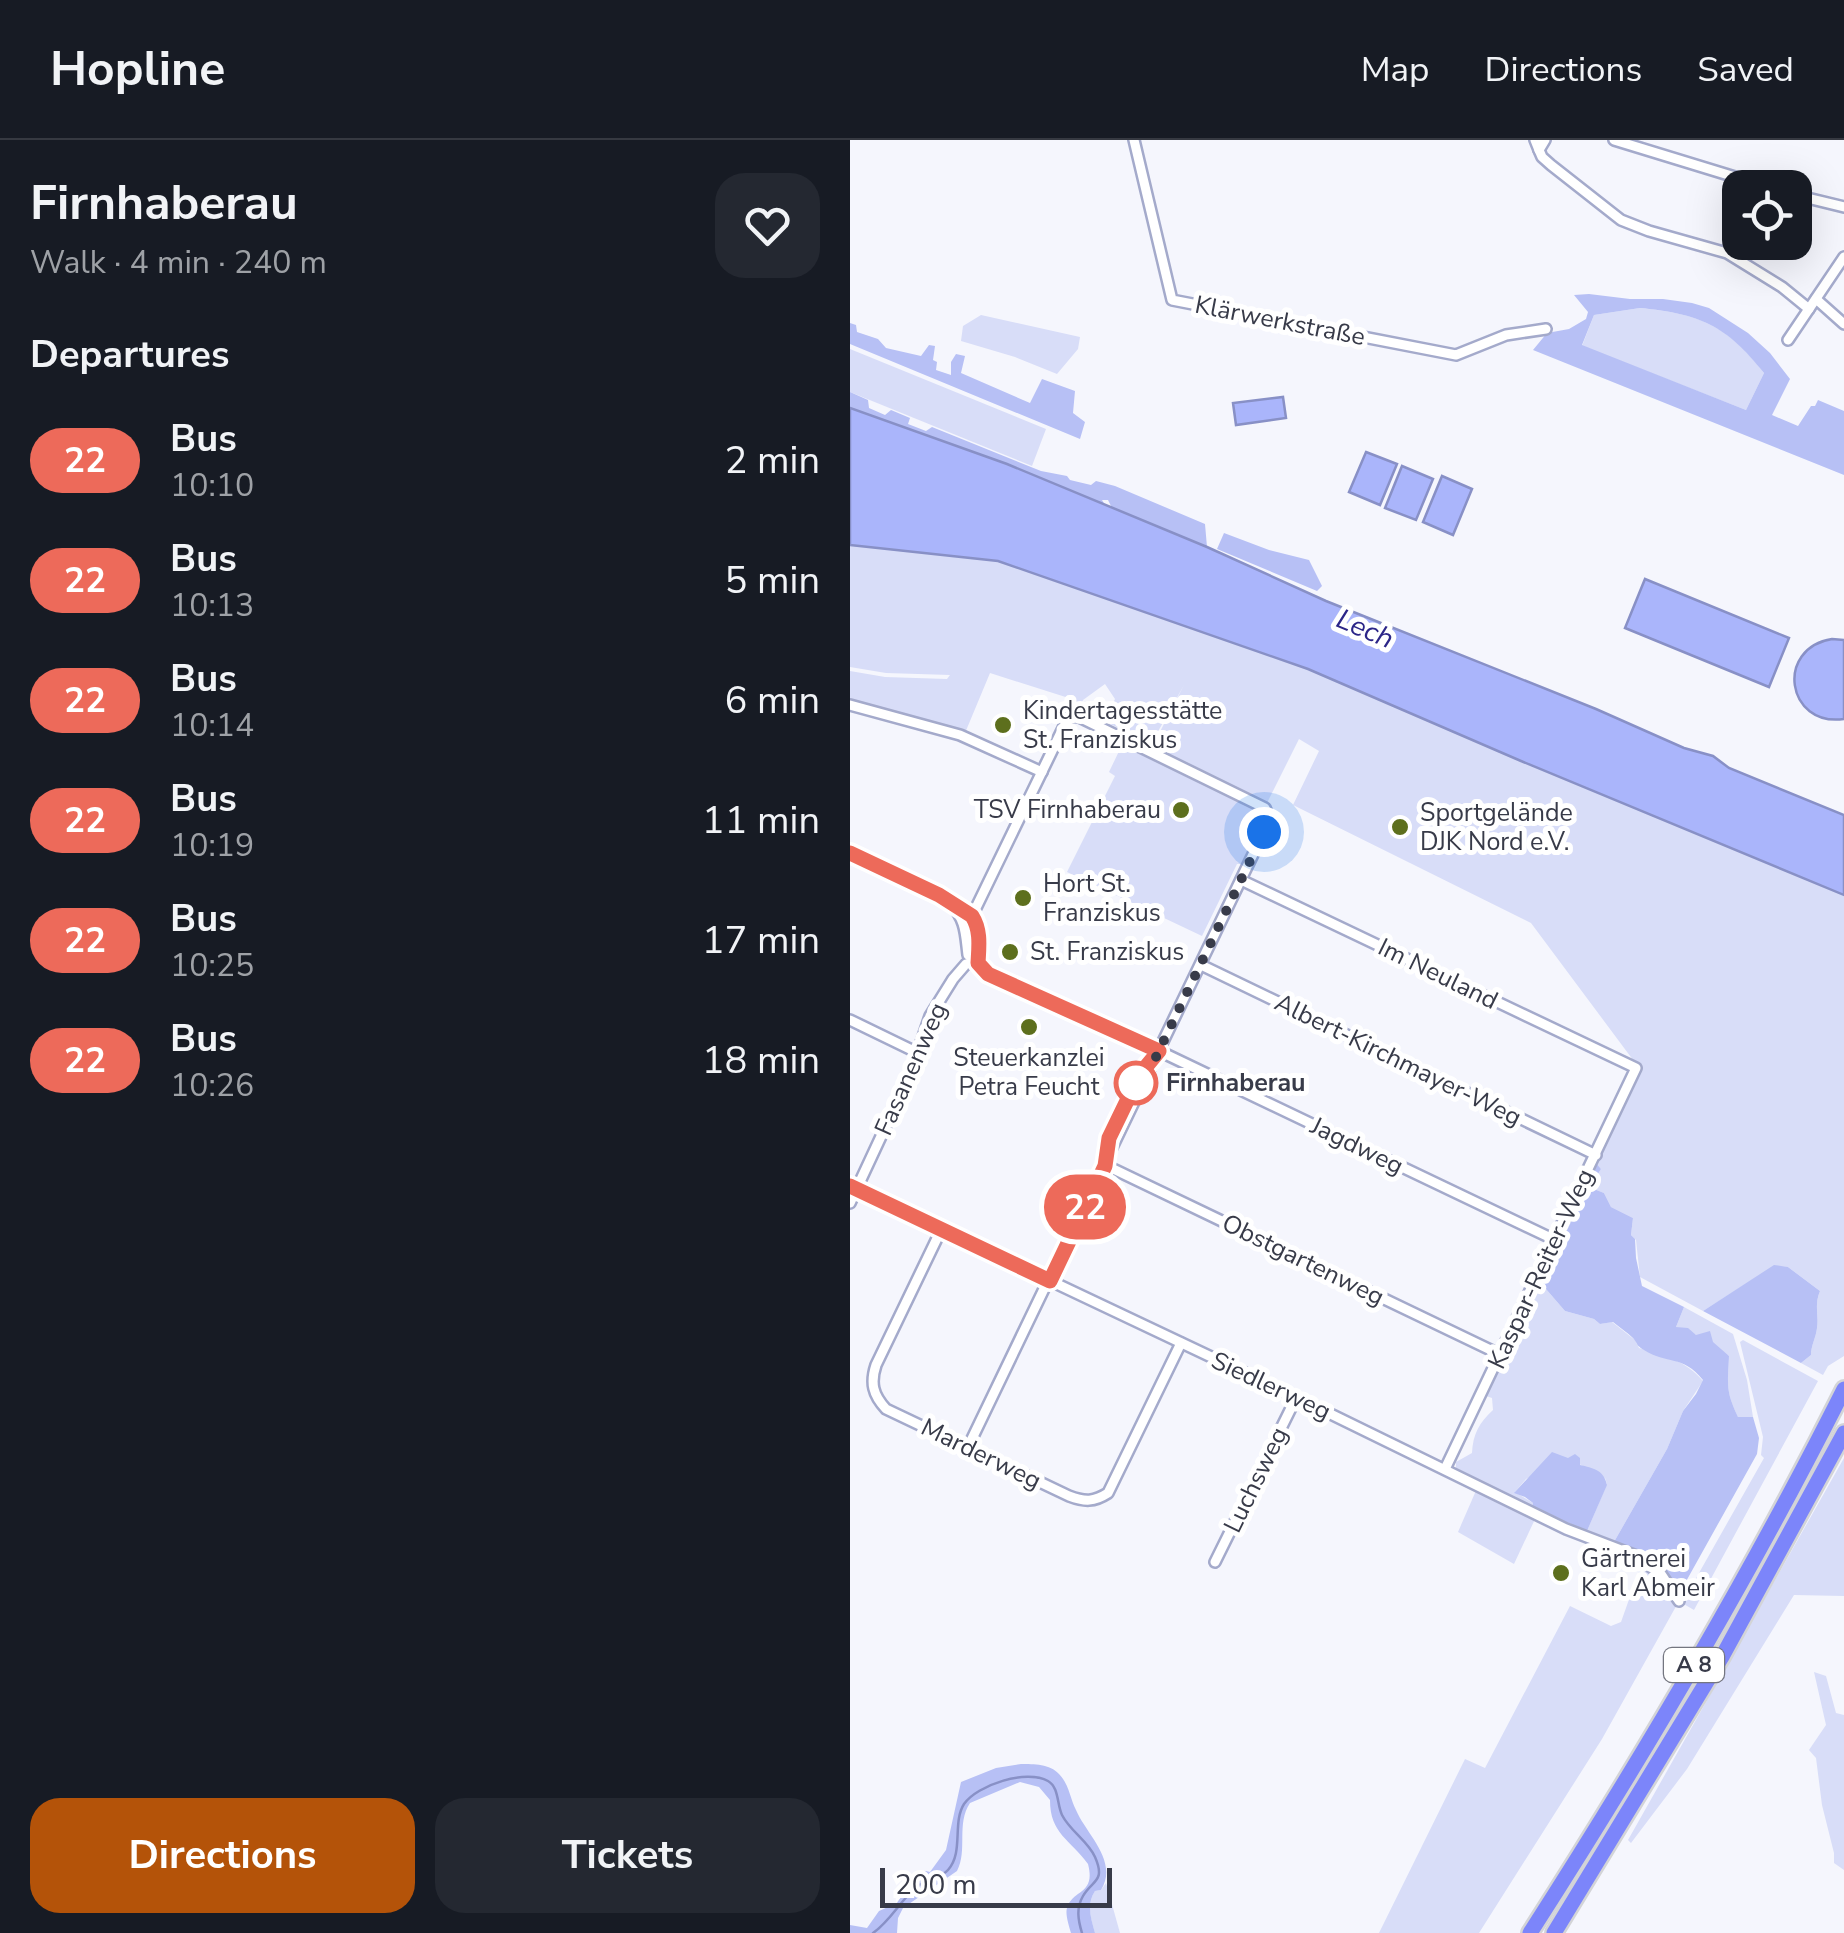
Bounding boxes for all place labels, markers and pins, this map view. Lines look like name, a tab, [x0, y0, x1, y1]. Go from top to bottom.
place label: Kindertagesstätte St. Franziskus	[1023, 694, 1222, 757]
marker: Kindertagesstätte St. Franziskus	[992, 714, 1014, 736]
place label: TSV Firnhaberau	[974, 793, 1161, 827]
place label: Sportgelände DJK Nord e.V.	[1420, 796, 1573, 859]
marker: TSV Firnhaberau	[1170, 799, 1192, 821]
marker: Sportgelände DJK Nord e.V.	[1389, 816, 1411, 838]
place label: Hort St. Franziskus	[1043, 867, 1161, 930]
marker: Hort St. Franziskus	[1012, 887, 1034, 909]
place label: St. Franziskus	[1030, 935, 1184, 969]
marker: St. Franziskus	[999, 941, 1021, 963]
marker: Steuerkanzlei Petra Feucht	[1018, 1016, 1040, 1038]
place label: Steuerkanzlei Petra Feucht	[953, 1041, 1105, 1104]
marker: Firnhaberau	[1115, 1062, 1157, 1104]
place label: Firnhaberau	[1166, 1066, 1306, 1100]
place label: Gärtnerei Karl Abmeir	[1581, 1542, 1715, 1605]
marker: Gärtnerei Karl Abmeir	[1550, 1562, 1572, 1584]

